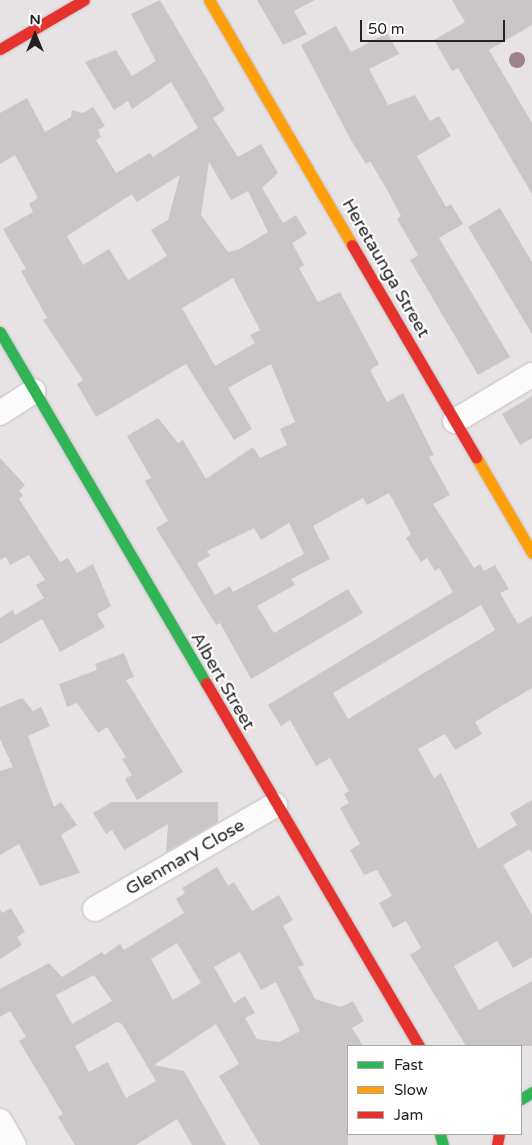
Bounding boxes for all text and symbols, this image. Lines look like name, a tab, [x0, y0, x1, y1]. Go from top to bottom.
north arrow	[10, 10, 60, 60]
scale bar	[362, 10, 507, 42]
text: N	[29, 11, 41, 28]
text: 50 m	[368, 20, 405, 38]
street label: Heretaunga Street	[337, 195, 435, 341]
street label: Albert Street	[186, 628, 260, 734]
street label: Glenmary Close	[122, 814, 248, 900]
legend	[347, 1045, 522, 1135]
text: Fast	[394, 1056, 423, 1074]
text: Slow	[394, 1081, 428, 1099]
text: Jam	[394, 1106, 423, 1124]

